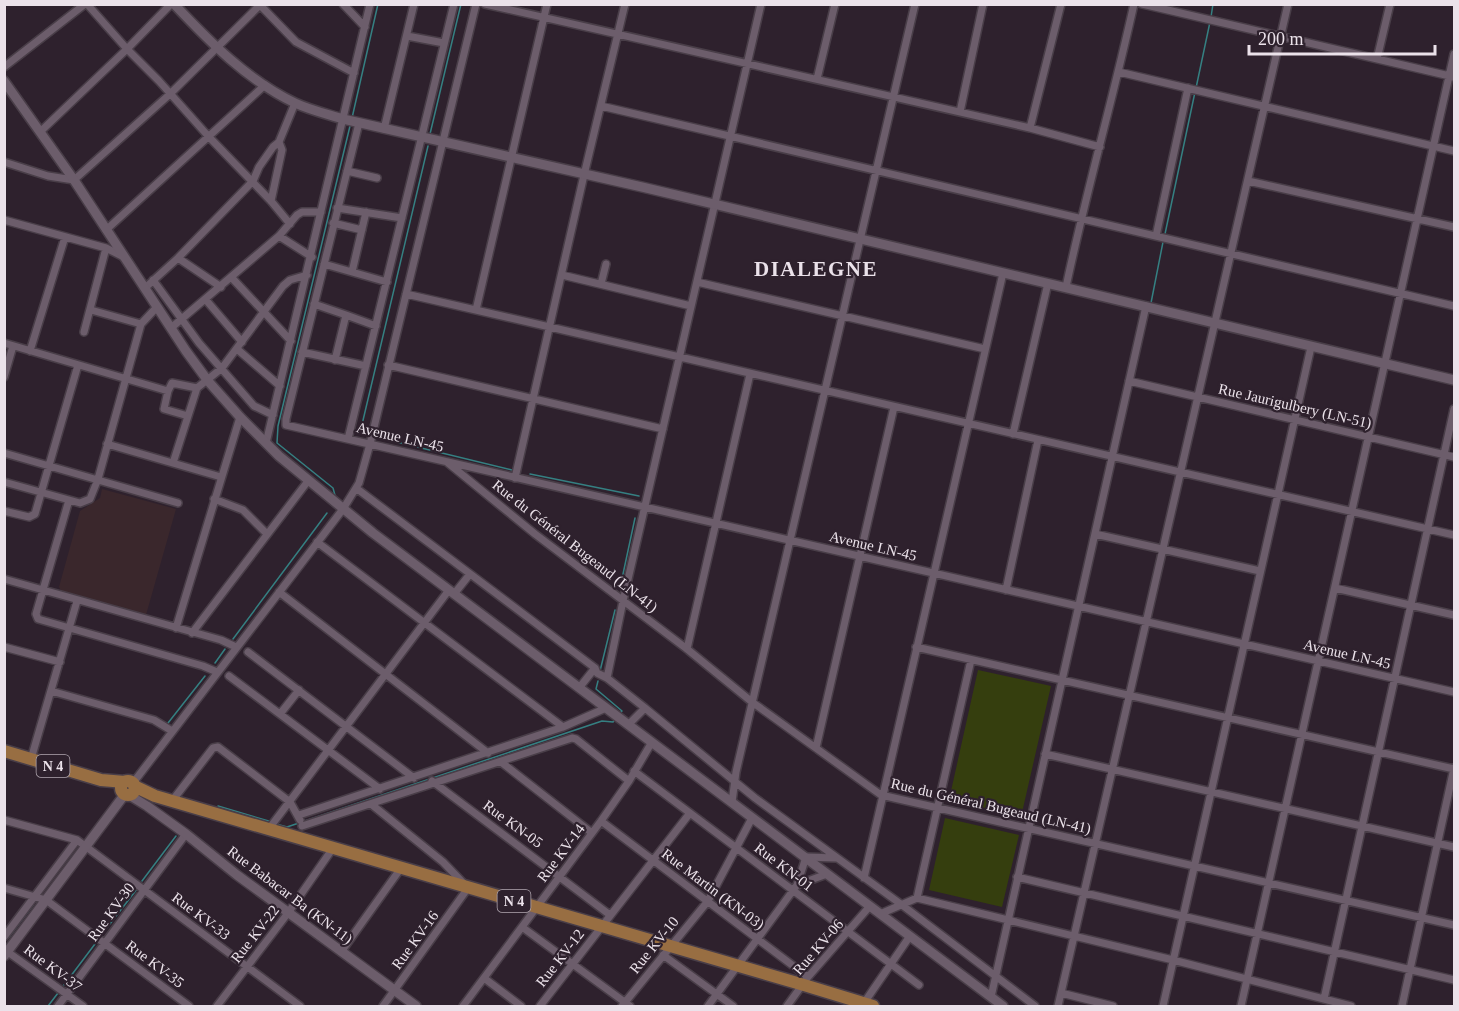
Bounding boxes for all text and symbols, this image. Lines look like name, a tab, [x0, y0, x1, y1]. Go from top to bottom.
scale bar	[1249, 18, 1435, 56]
text: 200 m	[1258, 29, 1304, 49]
district label: DIALEGNE	[754, 257, 878, 281]
street label: Rue Jaurigulbery (LN-51)	[1217, 381, 1373, 432]
street label: Avenue LN-45	[355, 419, 445, 455]
street label: Rue du Général Bugeaud (LN-41)	[489, 477, 661, 616]
street label: Avenue LN-45	[828, 528, 918, 564]
street label: Avenue LN-45	[1302, 636, 1392, 672]
road number: N 4	[36, 755, 70, 777]
street label: Rue du Général Bugeaud (LN-41)	[889, 775, 1093, 838]
street label: Rue KN-05	[480, 797, 546, 851]
street label: Rue KV-14	[534, 821, 588, 885]
street label: Rue KN-01	[751, 840, 817, 894]
street label: Rue Babacar Ba (KN-11)	[224, 843, 356, 948]
street label: Rue Martin (KN-03)	[658, 845, 767, 934]
street label: Rue KV-30	[84, 880, 138, 944]
street label: Rue KV-33	[169, 889, 233, 943]
road number: N 4	[498, 890, 530, 912]
street label: Rue KV-22	[228, 902, 282, 966]
street label: Rue KV-16	[388, 907, 442, 972]
street label: Rue KV-10	[626, 913, 682, 977]
street label: Rue KV-06	[790, 916, 847, 978]
street label: Rue KV-12	[533, 926, 587, 990]
street label: Rue KV-35	[123, 937, 187, 991]
street label: Rue KV-37	[21, 941, 85, 995]

